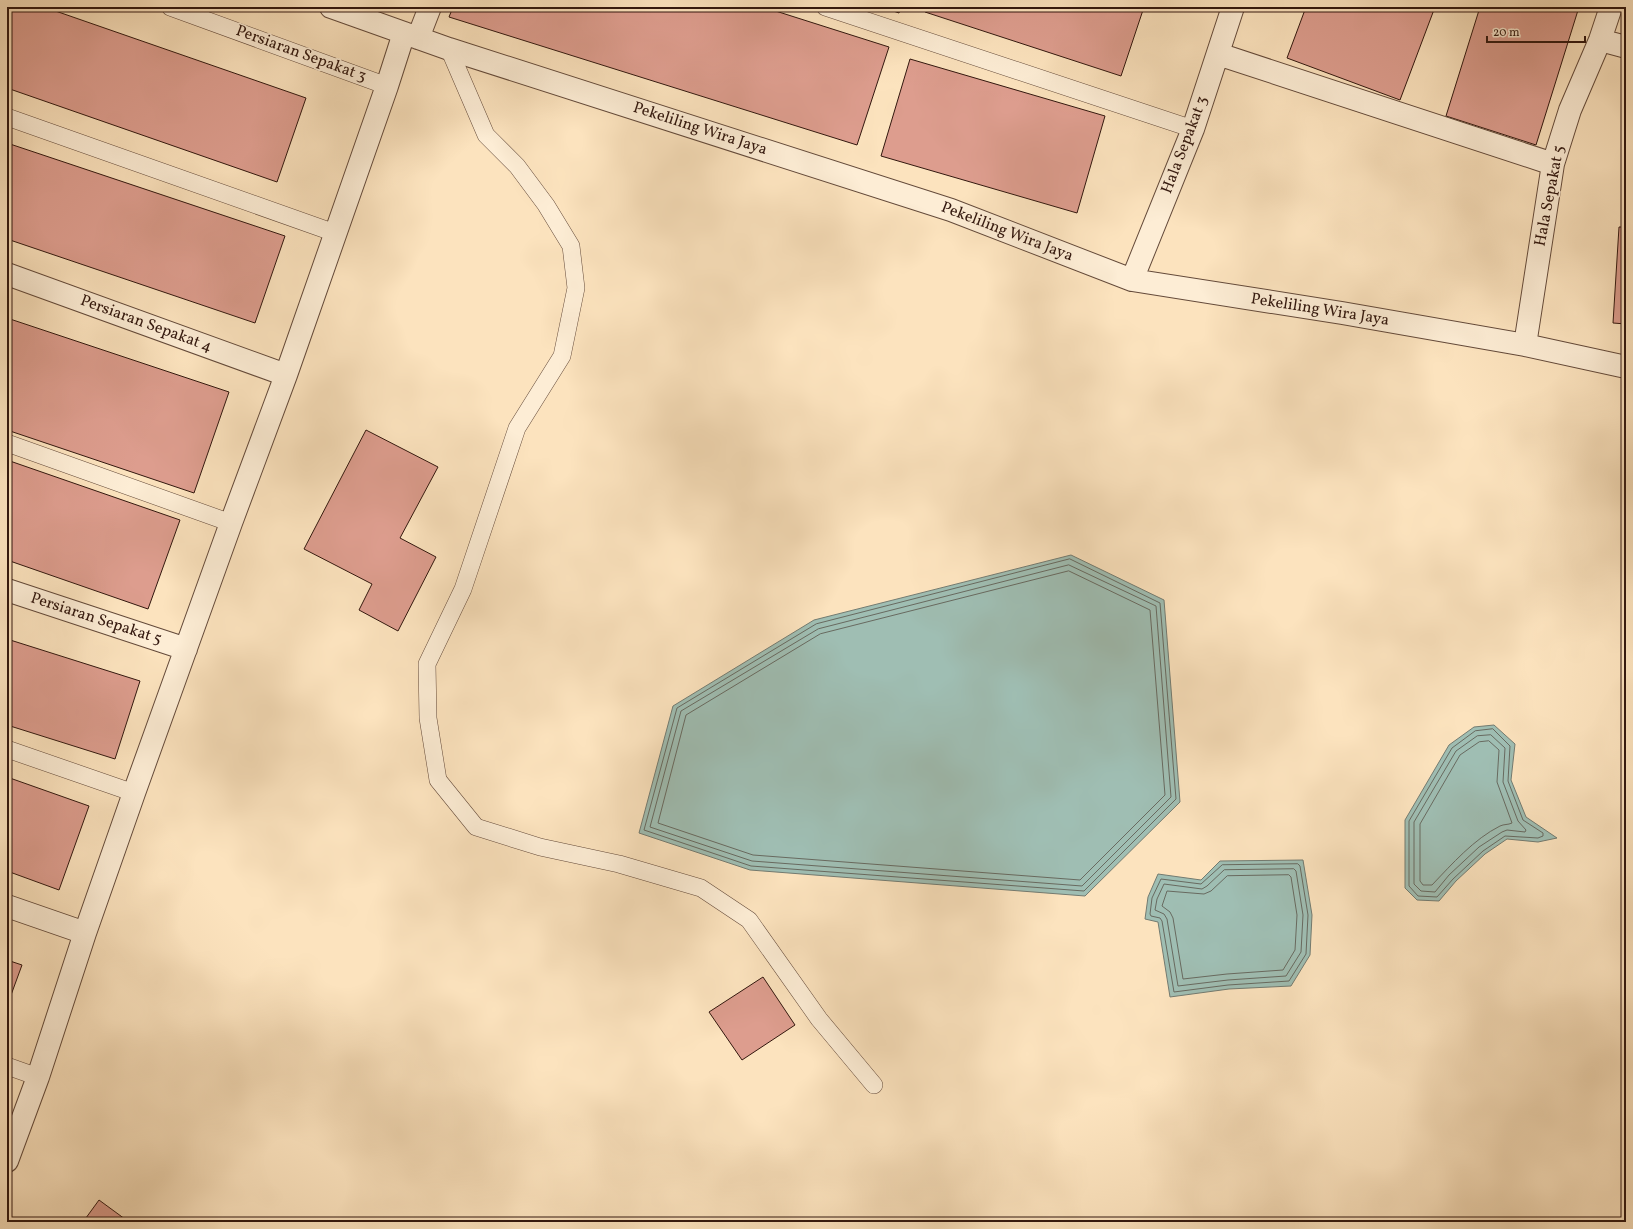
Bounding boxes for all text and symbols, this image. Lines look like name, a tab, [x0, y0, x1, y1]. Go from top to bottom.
scale bar	[1487, 18, 1585, 44]
street label: Persiaran Sepakat 3	[233, 20, 369, 88]
text: 20 m	[1493, 25, 1520, 41]
street label: Hala Sepakat 3	[1156, 93, 1214, 197]
street label: Pekeliling Wira Jaya	[630, 97, 770, 161]
street label: Hala Sepakat 5	[1529, 144, 1571, 248]
street label: Pekeliling Wira Jaya	[938, 197, 1076, 267]
street label: Pekeliling Wira Jaya	[1249, 288, 1391, 332]
street label: Persiaran Sepakat 4	[77, 290, 215, 358]
street label: Persiaran Sepakat 5	[28, 587, 164, 651]

